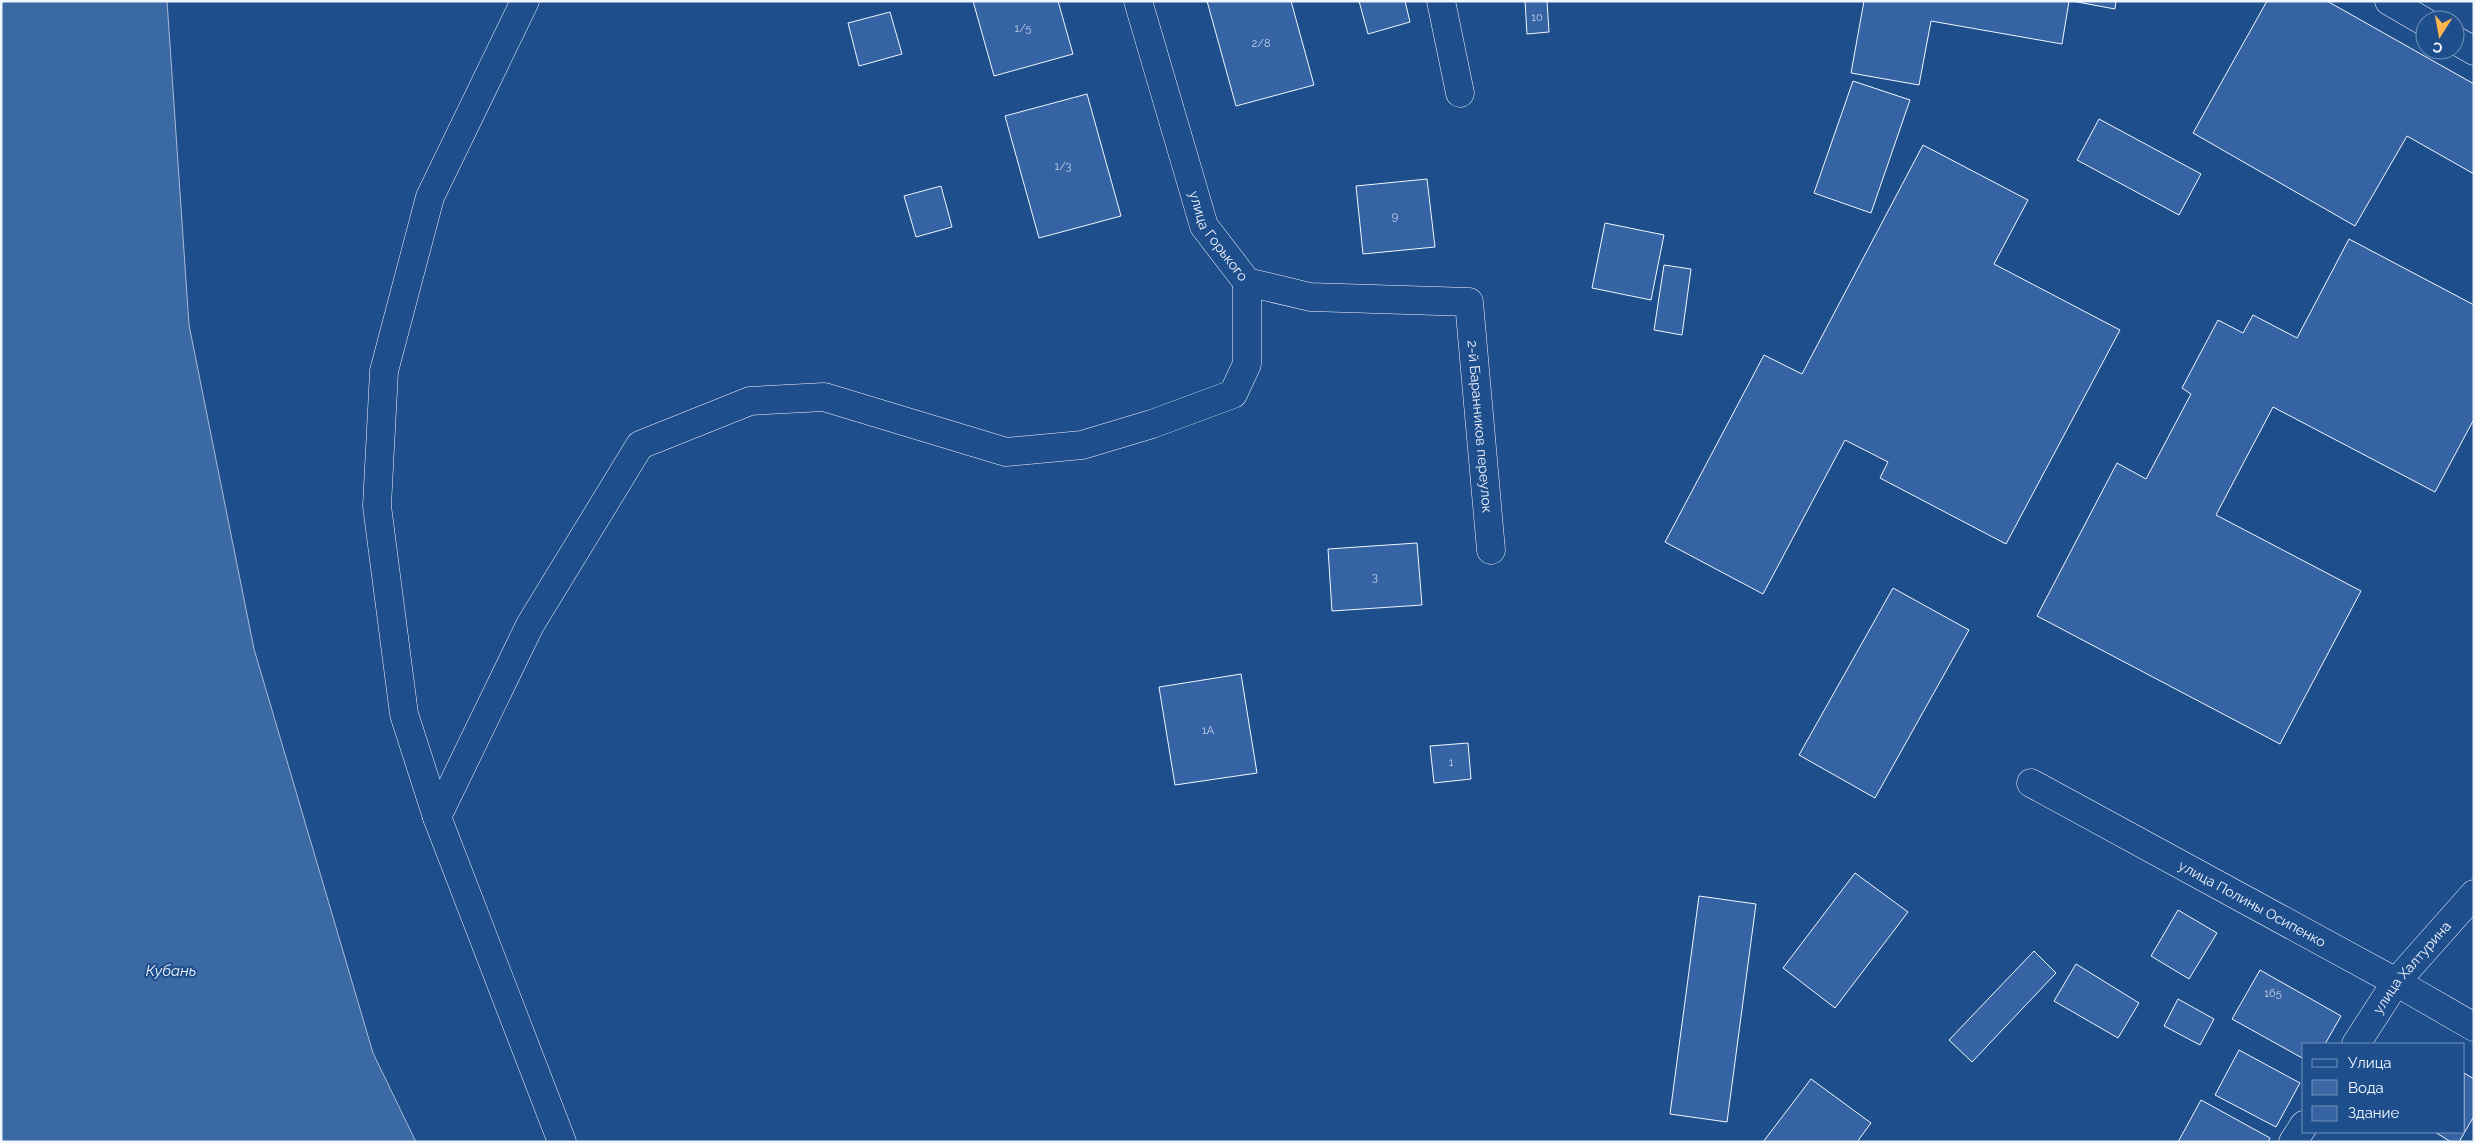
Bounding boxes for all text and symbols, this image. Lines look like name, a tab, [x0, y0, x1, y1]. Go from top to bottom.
north arrow	[2415, 10, 2465, 60]
house number: 10	[1531, 11, 1543, 24]
house number: 1/5	[1015, 22, 1031, 35]
house number: 2/8	[1252, 37, 1270, 50]
text: С	[2431, 39, 2444, 57]
house number: 1/3	[1055, 160, 1072, 173]
street label: улица Горького	[1186, 189, 1251, 284]
house number: 9	[1392, 210, 1398, 223]
street label: 2-й Баранников переулок	[1464, 340, 1496, 514]
house number: 3	[1372, 571, 1378, 584]
house number: 1А	[1202, 724, 1215, 737]
house number: 1	[1449, 756, 1454, 769]
street label: улица Полины Осипенко	[2176, 857, 2329, 950]
street label: улица Халтурина	[2370, 918, 2454, 1017]
water label: Кубань	[146, 962, 196, 980]
house number: 165	[2264, 987, 2282, 1000]
legend	[2302, 1043, 2465, 1133]
text: Улица	[2348, 1054, 2392, 1072]
text: Вода	[2348, 1079, 2384, 1097]
text: Здание	[2348, 1104, 2400, 1122]

